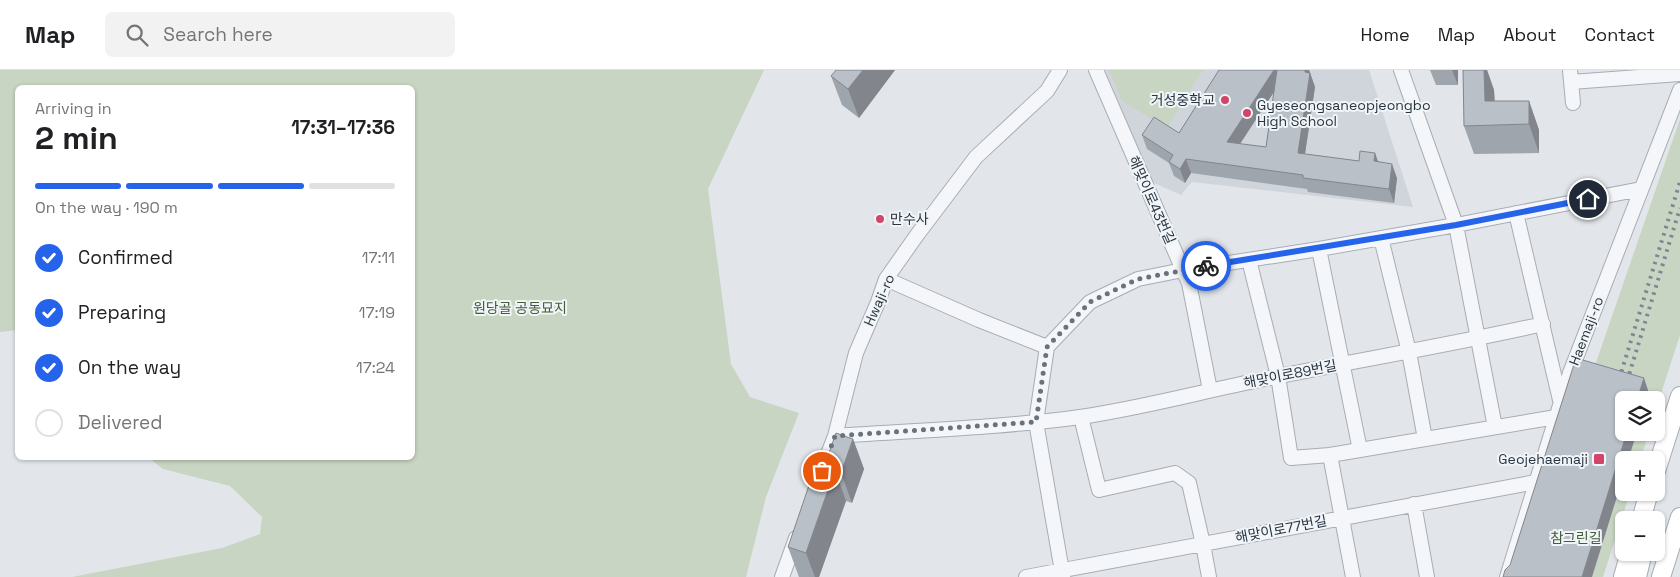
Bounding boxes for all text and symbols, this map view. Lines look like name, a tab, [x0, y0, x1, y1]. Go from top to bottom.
search box	[105, 12, 455, 57]
text: Map	[25, 19, 75, 50]
icon: search	[123, 21, 151, 49]
text: Search here	[163, 22, 273, 47]
text: Home	[1361, 23, 1410, 46]
text: Map	[1438, 23, 1475, 46]
text: About	[1503, 23, 1557, 46]
text: Contact	[1585, 23, 1655, 46]
place label: 거성중학교	[1151, 91, 1215, 109]
marker: 거성중학교	[1219, 94, 1231, 106]
place label: Gyeseongsaneopjeongbo High School	[1257, 96, 1431, 130]
text: Arriving in	[35, 98, 112, 119]
marker: Gyeseongsaneopjeongbo High School	[1241, 107, 1253, 119]
text: 17:31–17:36	[291, 115, 395, 140]
text: 2 min	[35, 118, 118, 158]
street label: 해맞이로43번길	[1125, 153, 1179, 247]
pin	[1567, 178, 1609, 220]
icon: home	[1574, 185, 1602, 213]
text: On the way · 190 m	[35, 197, 178, 218]
place label: 만수사	[890, 210, 929, 228]
marker: 만수사	[874, 213, 886, 225]
courier	[1181, 241, 1231, 291]
icon: check	[35, 244, 63, 272]
text: Confirmed	[78, 245, 173, 270]
text: 17:11	[362, 247, 395, 268]
icon: bike	[1192, 252, 1220, 280]
street label: Hwaji-ro	[860, 271, 898, 329]
street label: Haemaji-ro	[1565, 294, 1607, 368]
icon: check	[35, 299, 63, 327]
park label: 원당골 공동묘지	[473, 299, 567, 317]
text: Preparing	[78, 300, 166, 325]
text: 17:19	[359, 302, 395, 323]
icon: check	[35, 354, 63, 382]
text: On the way	[78, 355, 181, 380]
street label: 해맞이로89번길	[1242, 356, 1338, 392]
text: 17:24	[356, 357, 395, 378]
map controls	[1615, 391, 1665, 561]
button: layers	[1615, 391, 1665, 441]
text: Delivered	[78, 410, 163, 435]
pin	[801, 450, 843, 492]
place label: Geojehaemaji	[1498, 450, 1588, 468]
button: +	[1615, 451, 1665, 501]
marker: Geojehaemaji	[1592, 452, 1606, 466]
icon: bag	[808, 457, 836, 485]
street label: 해맞이로77번길	[1234, 511, 1328, 547]
button: −	[1615, 511, 1665, 561]
park label: 참그린길	[1550, 529, 1602, 547]

